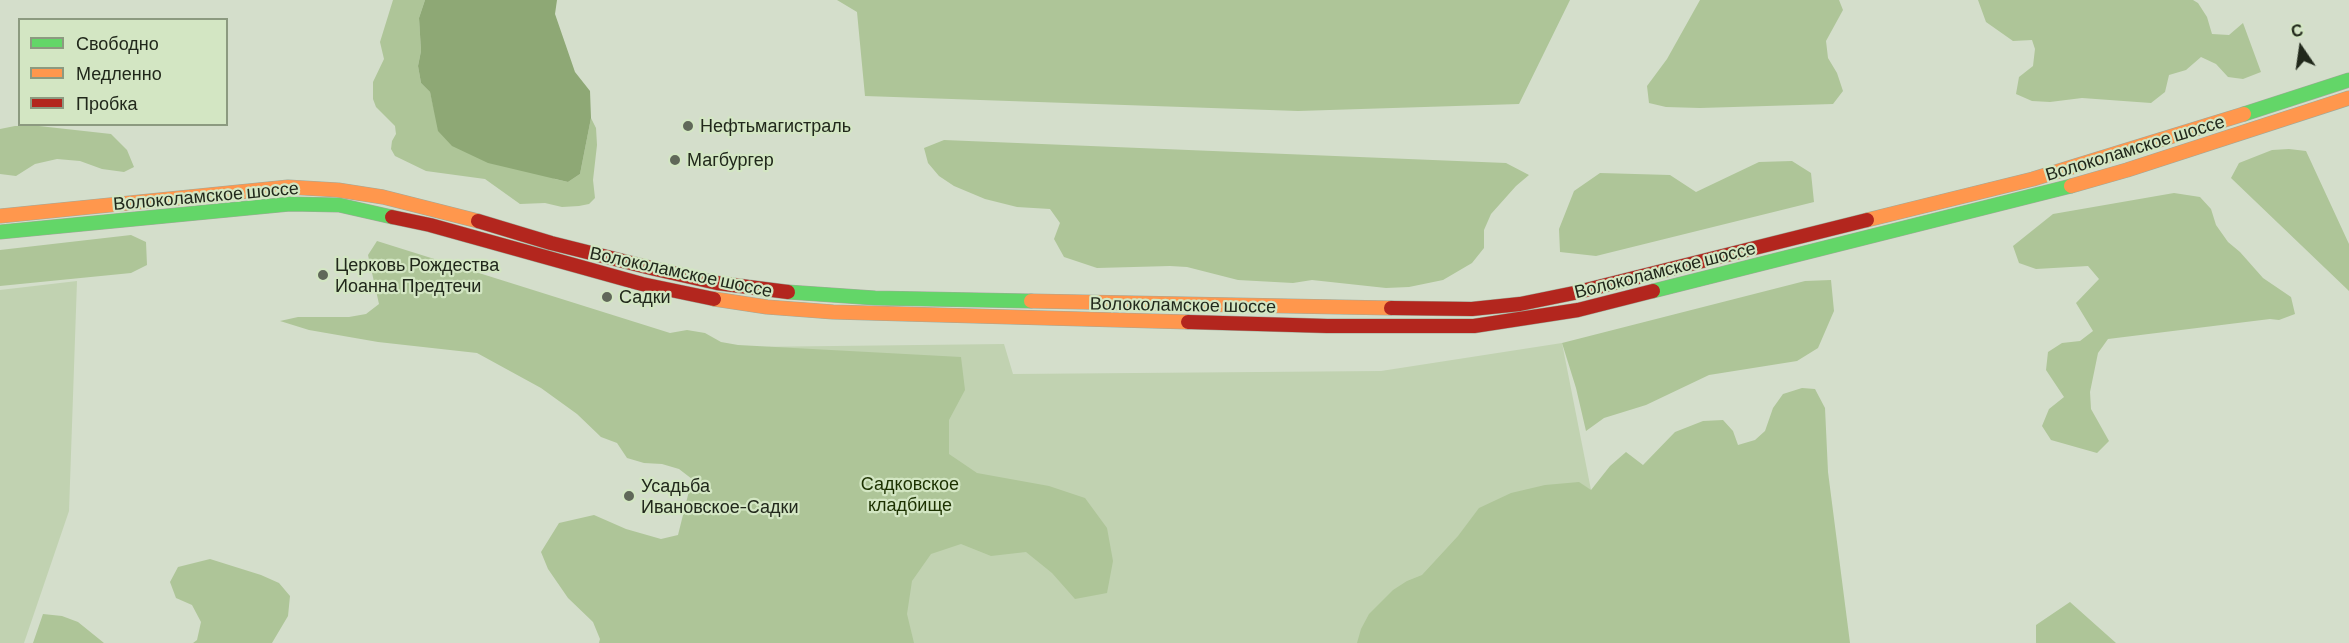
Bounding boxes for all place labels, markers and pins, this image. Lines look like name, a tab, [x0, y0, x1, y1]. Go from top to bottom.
place label: Нефтьмагистраль	[700, 115, 851, 137]
marker: Нефтьмагистраль	[681, 119, 695, 133]
place label: Магбургер	[687, 149, 774, 171]
marker: Магбургер	[668, 153, 682, 167]
place label: Церковь Рождества Иоанна Предтечи	[335, 254, 499, 296]
marker: Церковь Рождества Иоанна Предтечи	[316, 268, 330, 282]
place label: Садки	[619, 286, 671, 308]
marker: Садки	[600, 290, 614, 304]
place label: Усадьба Ивановское-Садки	[641, 475, 798, 518]
marker: Усадьба Ивановское-Садки	[622, 489, 636, 503]

